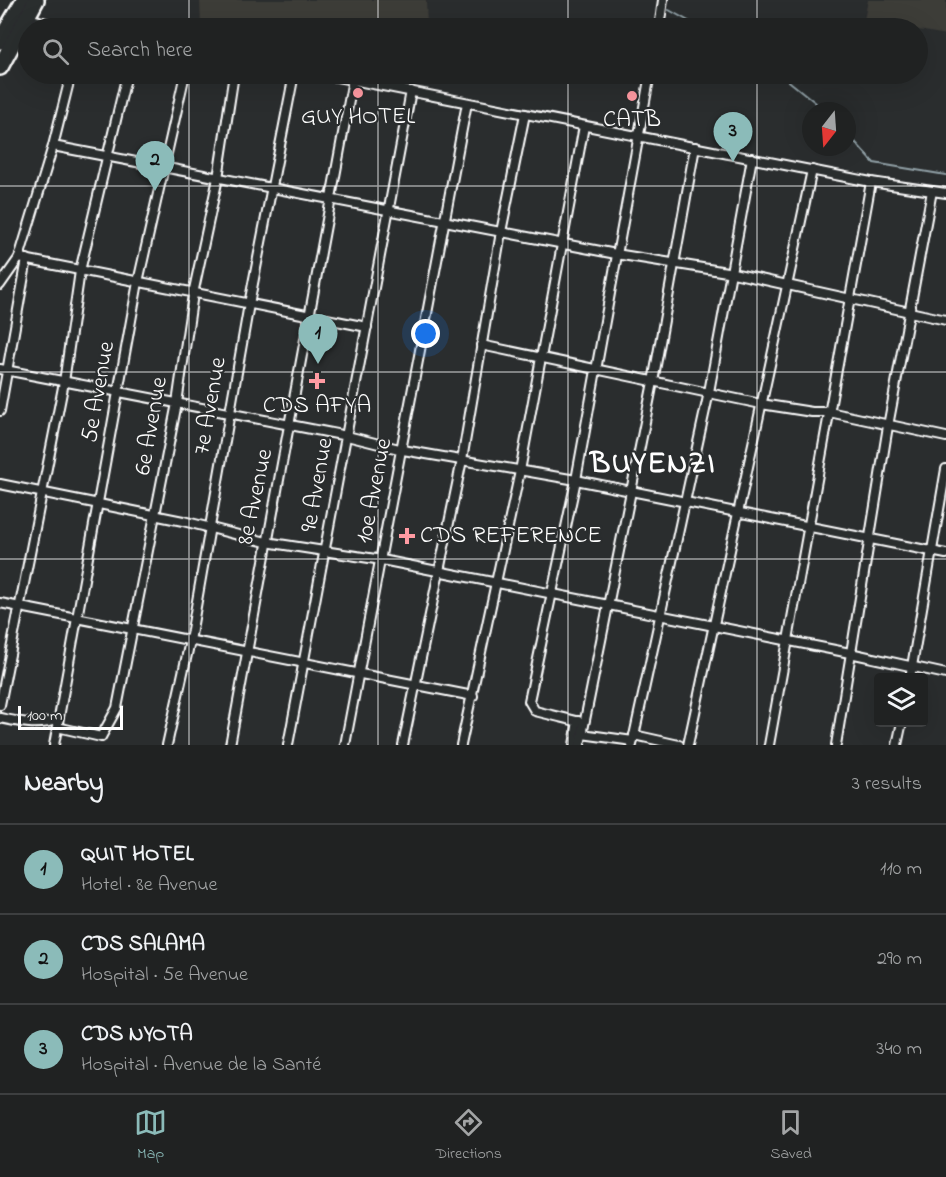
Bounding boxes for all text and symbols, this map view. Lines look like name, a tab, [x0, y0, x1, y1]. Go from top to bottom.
search box	[18, 18, 928, 84]
icon: search	[39, 35, 72, 68]
text: Search here	[87, 35, 192, 67]
marker: GUY HOTEL	[351, 86, 365, 100]
marker: CATB	[625, 89, 639, 103]
place label: GUY HOTEL	[301, 100, 415, 135]
north arrow	[802, 102, 856, 156]
place label: CATB	[603, 103, 661, 138]
pin: 3	[714, 112, 752, 162]
pin: 2	[136, 142, 174, 191]
pin: 1	[298, 314, 338, 364]
your location	[411, 319, 440, 348]
street label: 5e Avenue	[73, 338, 125, 445]
street label: 7e Avenue	[185, 354, 237, 457]
marker: CDS AFYA	[308, 372, 326, 390]
street label: 6e Avenue	[126, 374, 178, 478]
place label: CDS AFYA	[263, 389, 371, 424]
street label: 9e Avenue	[292, 435, 344, 535]
street label: 10e Avenue	[348, 435, 402, 547]
district label: BUYENZI	[588, 443, 716, 487]
street label: 8e Avenue	[229, 445, 283, 548]
place label: CDS REFERENCE	[420, 519, 602, 554]
marker: CDS REFERENCE	[398, 527, 416, 545]
map controls	[874, 673, 928, 727]
button: layers	[874, 673, 928, 727]
scale bar	[18, 703, 123, 730]
text: 100 m	[27, 704, 62, 728]
text: Nearby	[24, 765, 103, 803]
text: 3 results	[852, 770, 922, 799]
text: QUIT HOTEL	[81, 839, 194, 871]
text: 1	[40, 855, 47, 884]
text: 110 m	[880, 855, 922, 884]
text: Hotel · 8e Avenue	[81, 871, 218, 900]
text: CDS SALAMA	[81, 929, 205, 961]
text: 2	[39, 945, 48, 974]
text: 290 m	[877, 945, 922, 974]
text: Hospital · 5e Avenue	[81, 961, 248, 990]
text: CDS NYOTA	[81, 1019, 193, 1051]
text: 3	[39, 1035, 48, 1064]
text: 340 m	[876, 1035, 922, 1064]
text: Hospital · Avenue de la Santé	[81, 1051, 321, 1080]
tab: Map	[134, 1106, 167, 1166]
tab: Directions	[435, 1106, 502, 1166]
tab: Saved	[770, 1106, 812, 1166]

